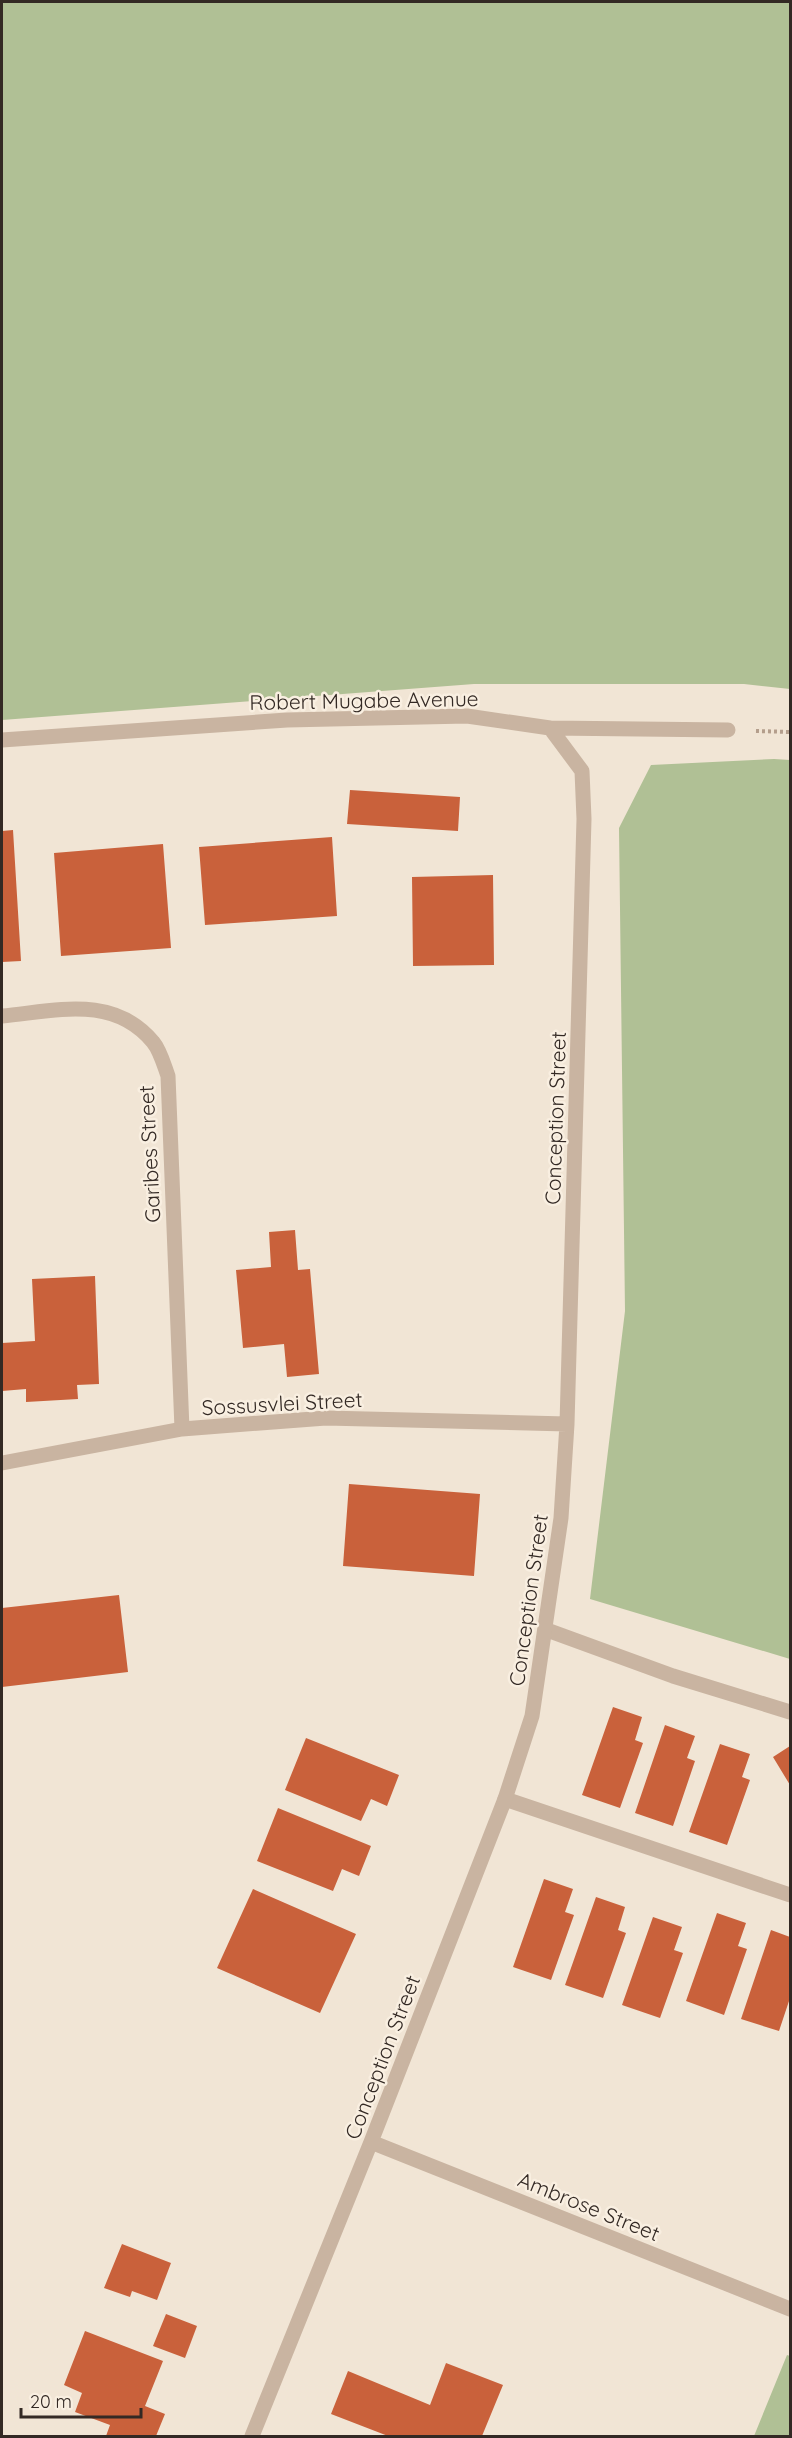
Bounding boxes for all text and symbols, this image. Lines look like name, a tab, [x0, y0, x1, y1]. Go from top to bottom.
street label: Robert Mugabe Avenue	[249, 685, 479, 715]
street label: Conception Street	[539, 1031, 571, 1205]
street label: Garibes Street	[132, 1085, 166, 1223]
street label: Sossusvlei Street	[201, 1386, 363, 1420]
street label: Conception Street	[503, 1512, 553, 1688]
street label: Conception Street	[339, 1971, 425, 2143]
street label: Ambrose Street	[514, 2166, 664, 2246]
scale bar	[21, 2381, 141, 2419]
text: 20 m	[30, 2390, 72, 2413]

